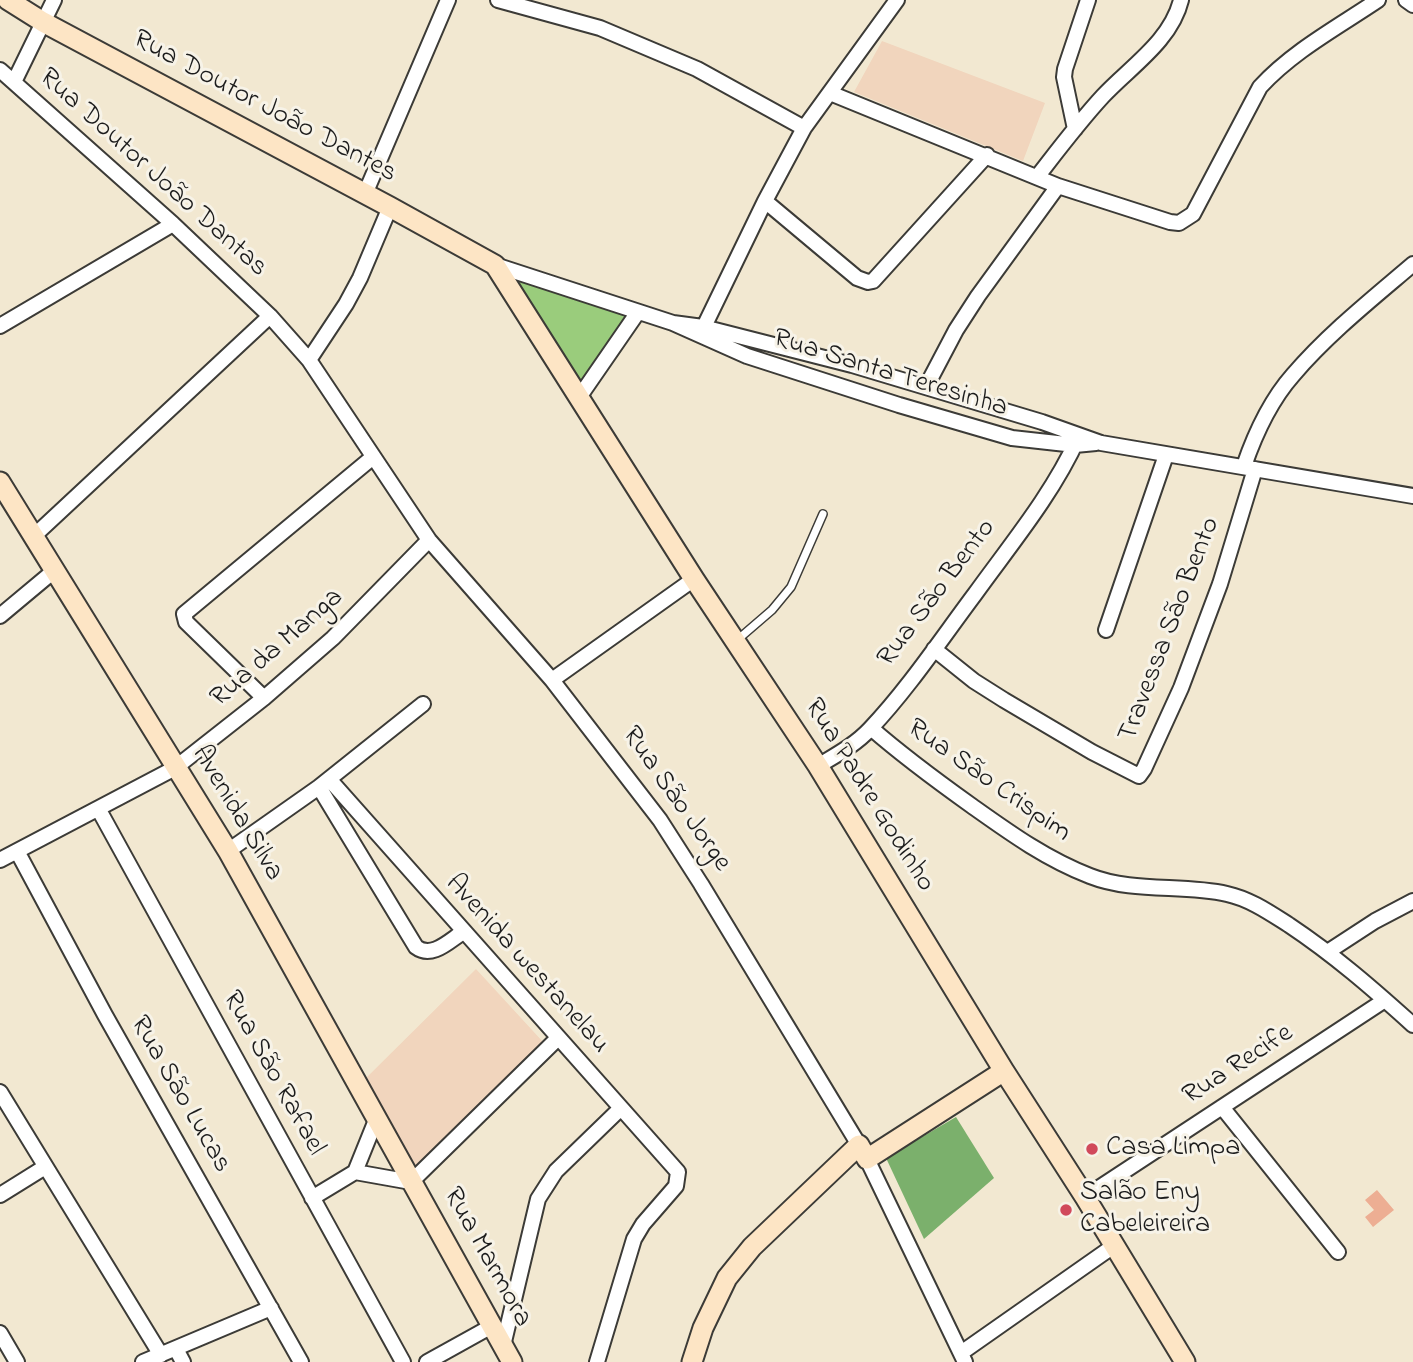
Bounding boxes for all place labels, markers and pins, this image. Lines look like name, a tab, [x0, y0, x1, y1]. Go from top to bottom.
place label: Casa Limpa	[1106, 1132, 1240, 1166]
marker: Casa Limpa	[1084, 1141, 1100, 1157]
place label: Salão Eny Cabeleireira	[1080, 1177, 1210, 1243]
marker: Salão Eny Cabeleireira	[1058, 1202, 1074, 1218]

